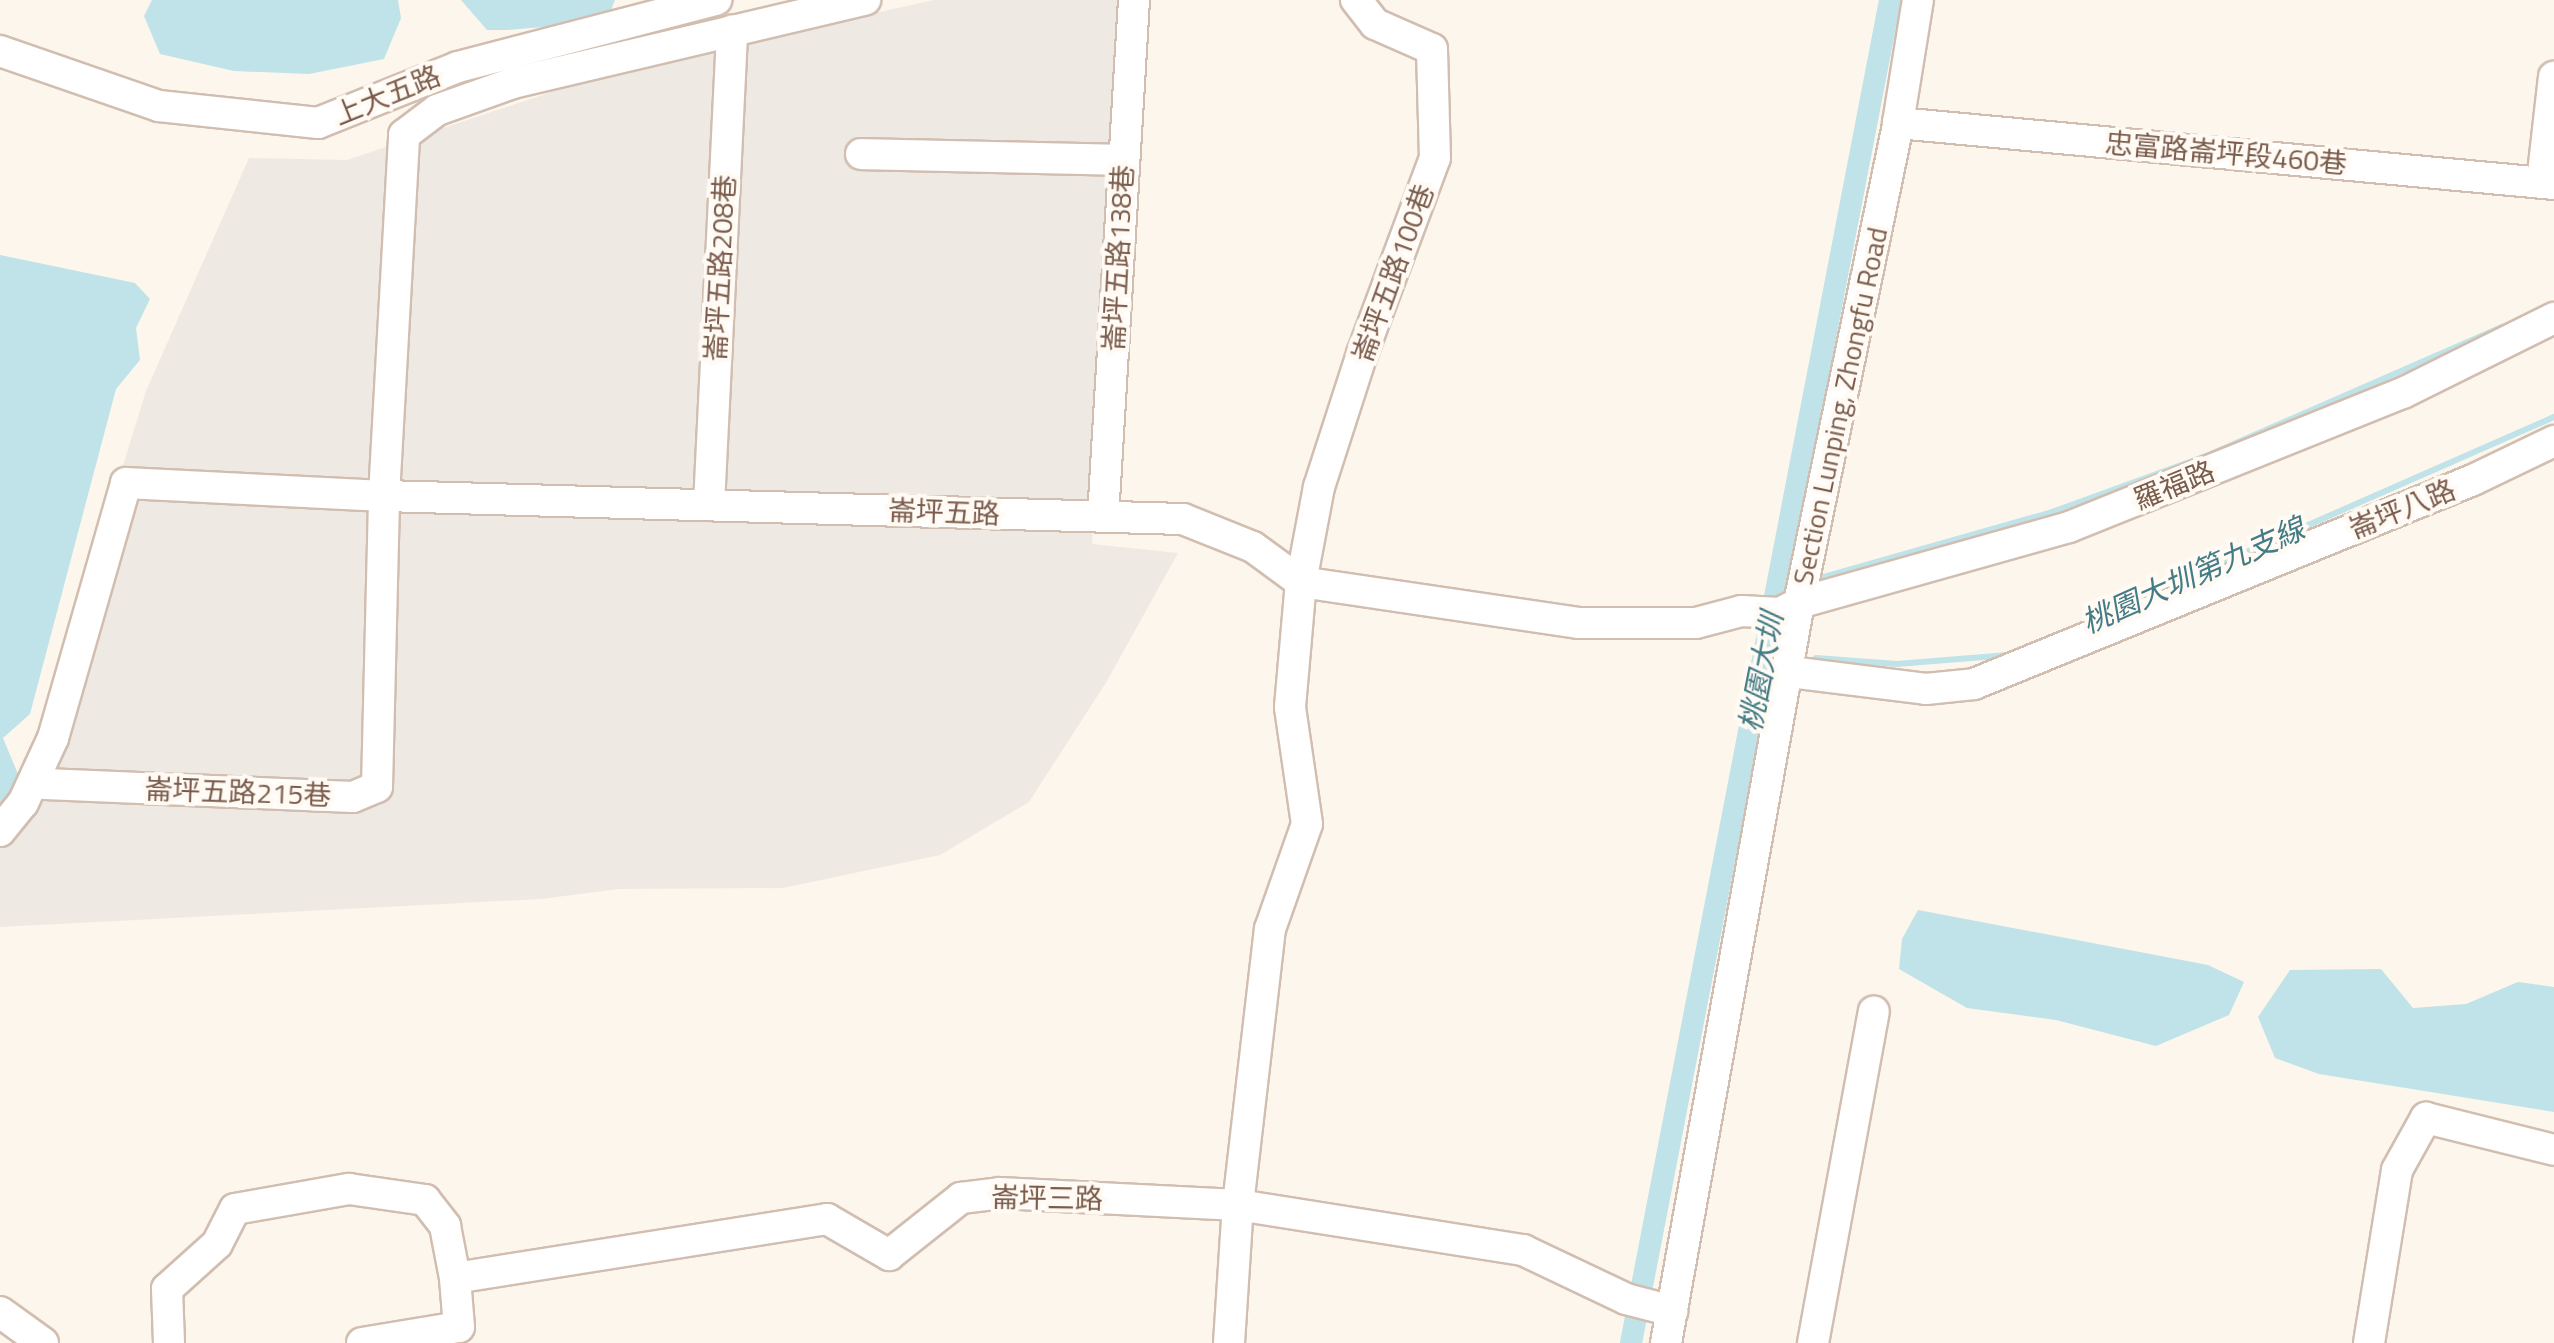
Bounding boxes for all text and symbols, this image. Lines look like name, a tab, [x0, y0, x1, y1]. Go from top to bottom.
street label: 上大五路	[329, 58, 445, 132]
street label: 忠富路崙坪段460巷	[2103, 126, 2349, 180]
street label: 崙坪五路138巷	[1096, 164, 1140, 352]
street label: 崙坪五路208巷	[698, 174, 742, 362]
street label: 崙坪五路100巷	[1345, 179, 1441, 367]
street label: Section Lunping, Zhongfu Road	[1786, 224, 1894, 588]
street label: 羅福路	[2129, 454, 2219, 516]
street label: 崙坪八路	[2344, 472, 2460, 546]
street label: 崙坪五路	[887, 493, 1001, 531]
water label: 桃園大圳第九支線	[2076, 510, 2310, 640]
water label: 桃園大圳	[1732, 610, 1790, 734]
street label: 崙坪五路215巷	[144, 772, 332, 812]
street label: 崙坪三路	[991, 1180, 1103, 1216]

